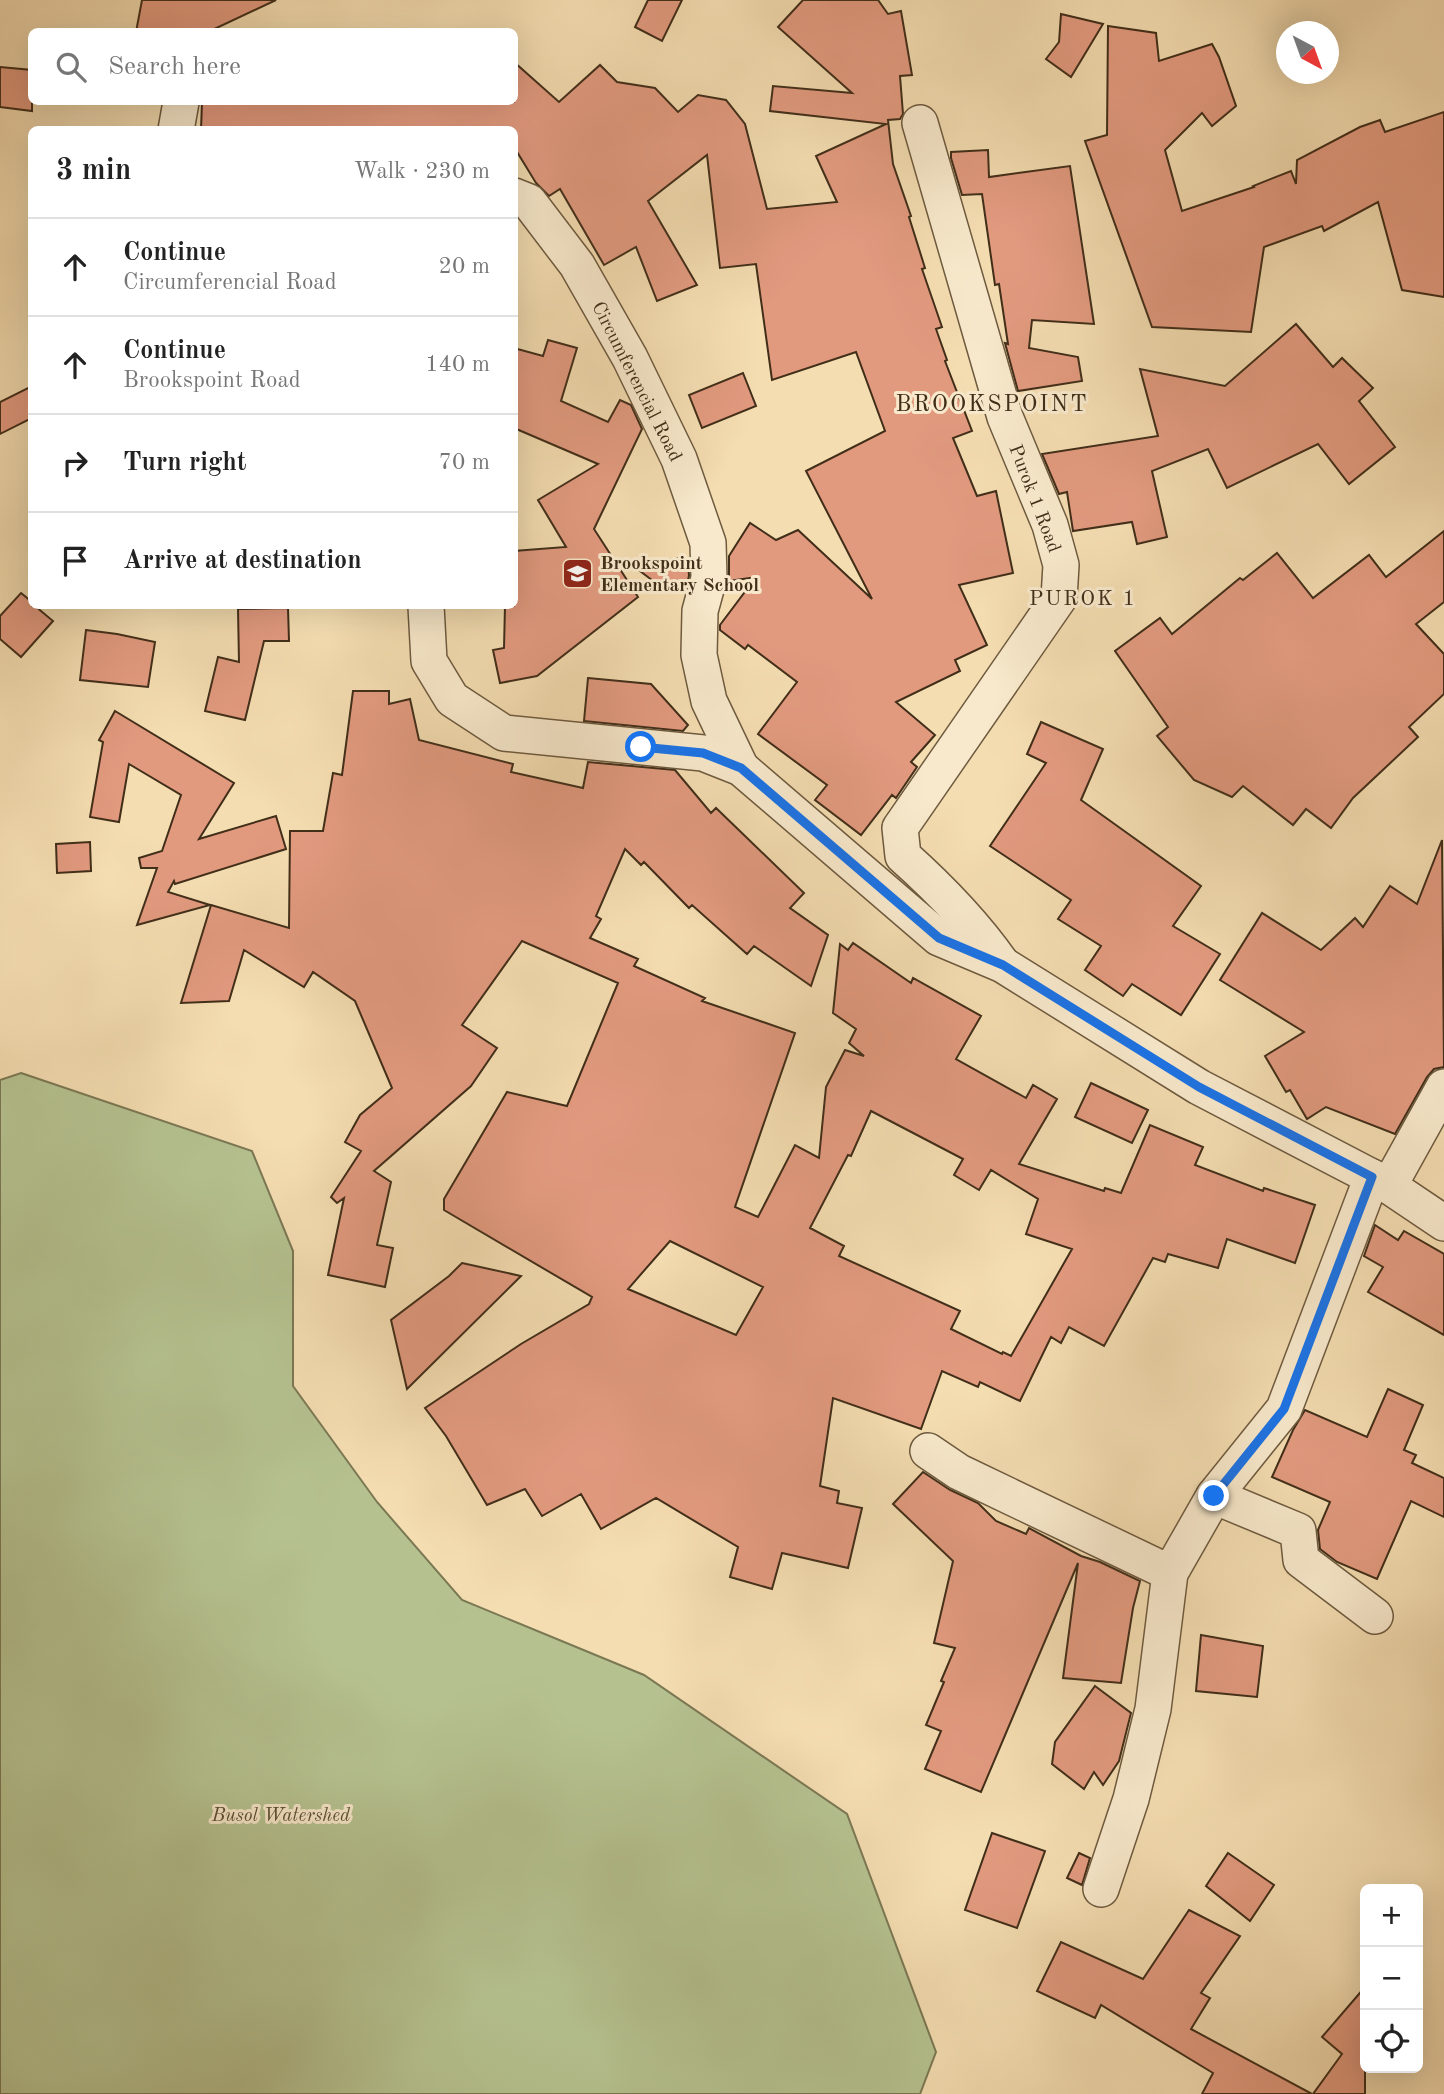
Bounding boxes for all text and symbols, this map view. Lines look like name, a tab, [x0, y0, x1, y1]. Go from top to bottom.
north arrow	[1276, 21, 1339, 84]
search box	[28, 28, 518, 105]
icon: search	[52, 48, 90, 86]
text: Search here	[108, 54, 241, 80]
text: 3 min	[56, 156, 131, 186]
text: Walk · 230 m	[354, 160, 490, 183]
text: Continue	[123, 240, 226, 266]
icon: ahead	[56, 248, 94, 286]
text: 20 m	[439, 255, 490, 278]
text: Circumferencial Road	[123, 271, 337, 294]
street label: Circumferencial Road	[587, 299, 684, 465]
text: Continue	[123, 338, 226, 364]
icon: ahead	[56, 346, 94, 384]
text: 140 m	[425, 353, 490, 376]
text: Brookspoint Road	[123, 369, 301, 392]
district label: BROOKSPOINT	[895, 393, 1089, 416]
street label: Purok 1 Road	[1004, 442, 1063, 556]
icon: right	[56, 444, 94, 482]
text: Turn right	[123, 450, 246, 476]
text: 70 m	[439, 451, 490, 474]
icon: arrive	[56, 542, 94, 580]
text: Arrive at destination	[123, 548, 362, 574]
place label: Brookspoint Elementary School	[600, 555, 759, 596]
school or university icon: Brookspoint Elementary School	[560, 556, 594, 590]
district label: PUROK 1	[1029, 589, 1137, 610]
route start	[625, 731, 656, 762]
route end	[1198, 1480, 1229, 1511]
park label: Busol Watershed	[211, 1807, 351, 1826]
map controls	[1360, 1884, 1423, 2073]
button: +	[1360, 1884, 1423, 1947]
button: −	[1360, 1947, 1423, 2010]
button: locate	[1360, 2010, 1423, 2073]

